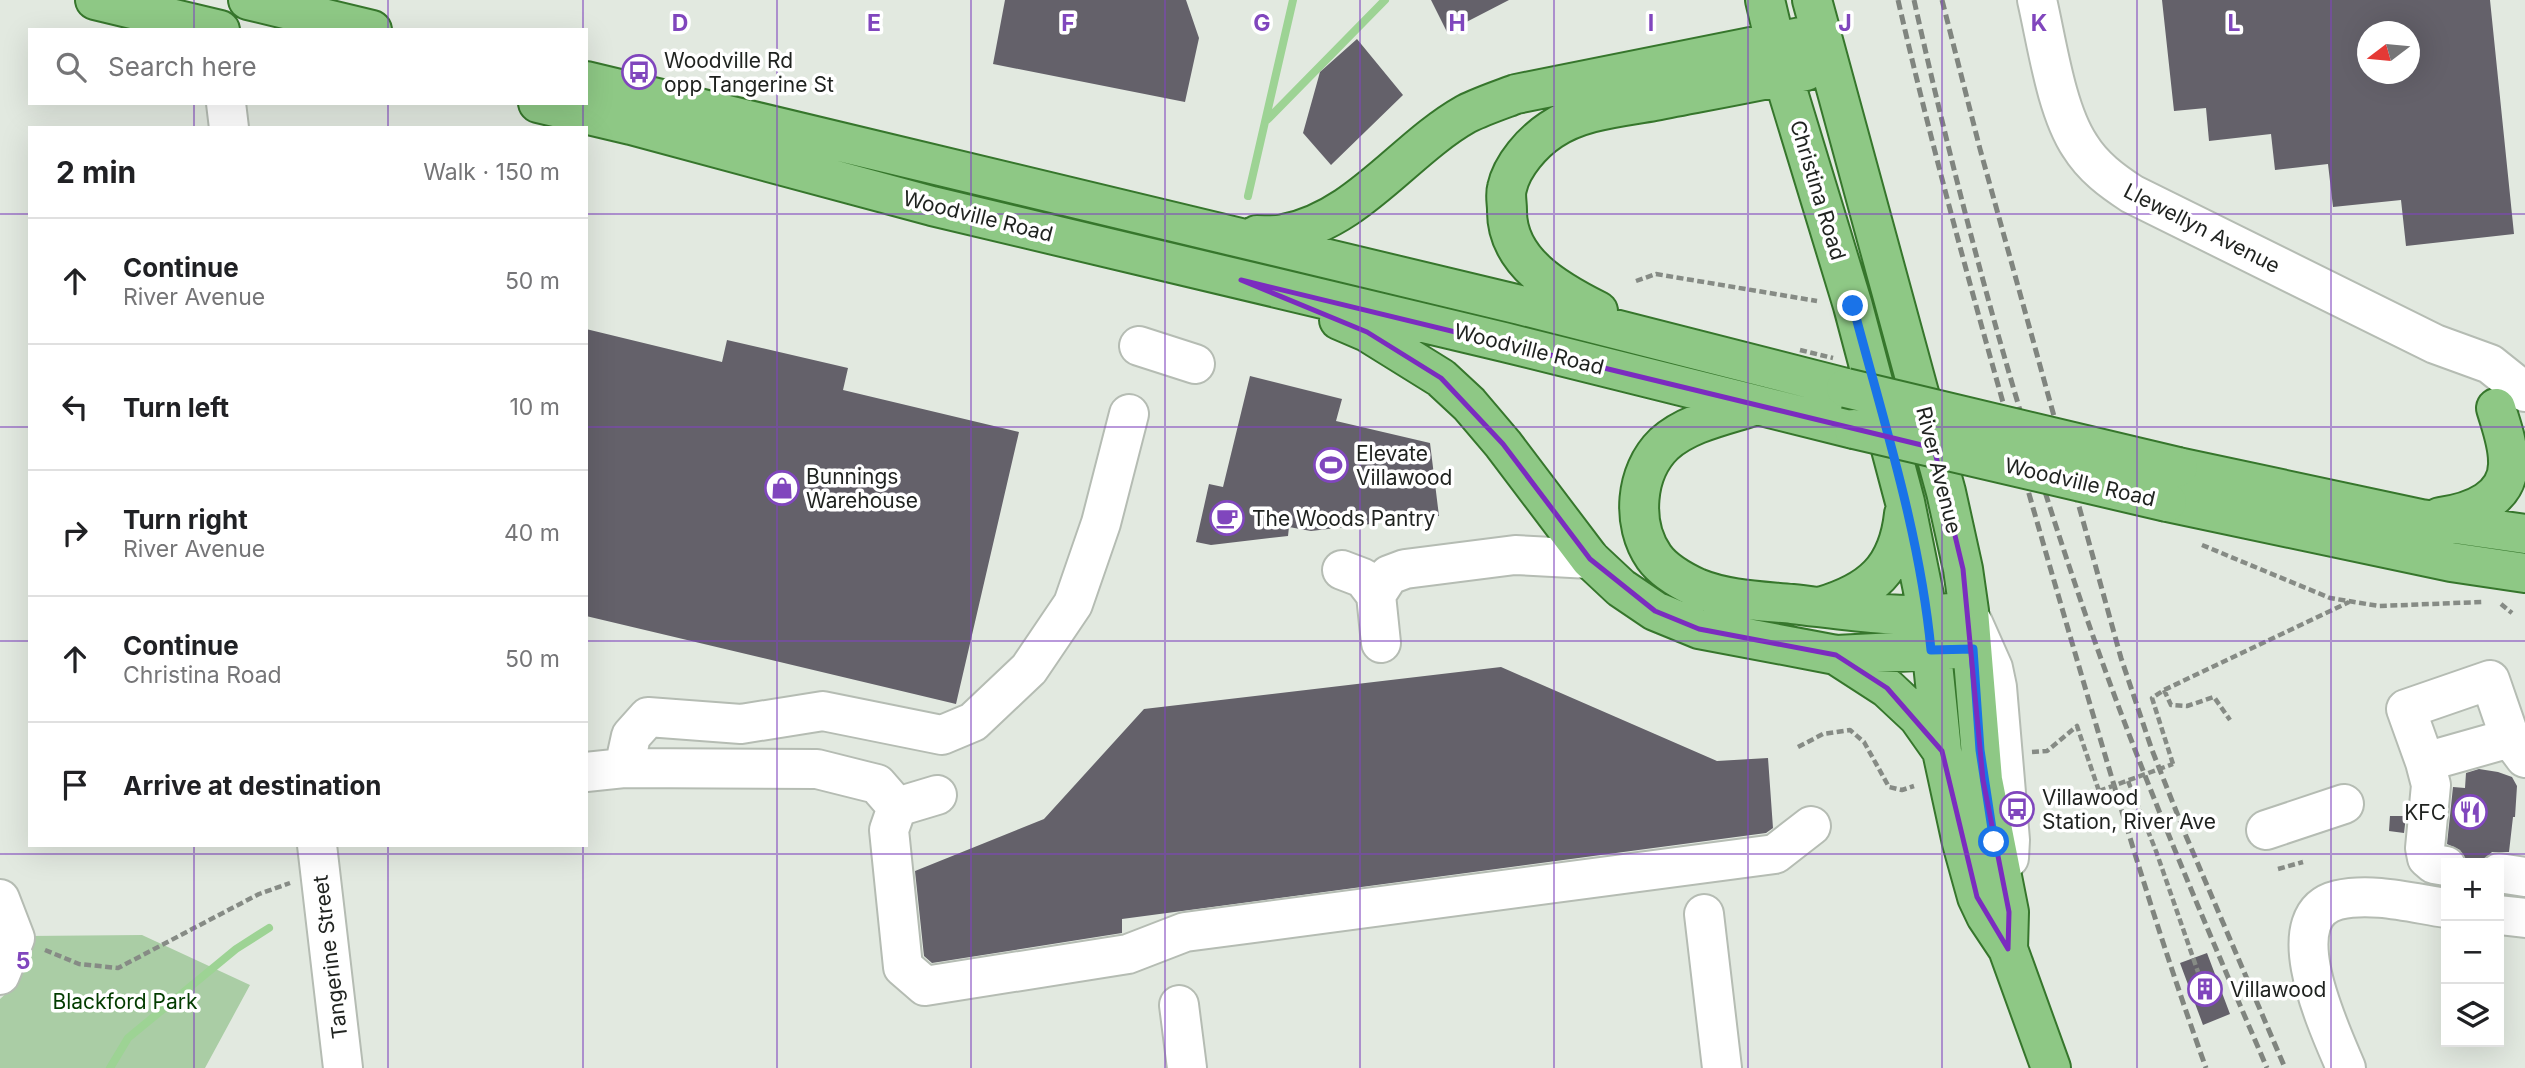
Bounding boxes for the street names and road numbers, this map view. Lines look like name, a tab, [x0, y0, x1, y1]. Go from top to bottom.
street label: Christina Road	[1785, 117, 1851, 263]
street label: Llewellyn Avenue	[2120, 178, 2284, 278]
street label: Woodville Road	[900, 185, 1056, 247]
street label: Woodville Road	[1451, 318, 1607, 380]
street label: River Avenue	[1911, 404, 1967, 536]
street label: Woodville Road	[2002, 453, 2158, 511]
street label: Tangerine Street	[308, 874, 352, 1040]

